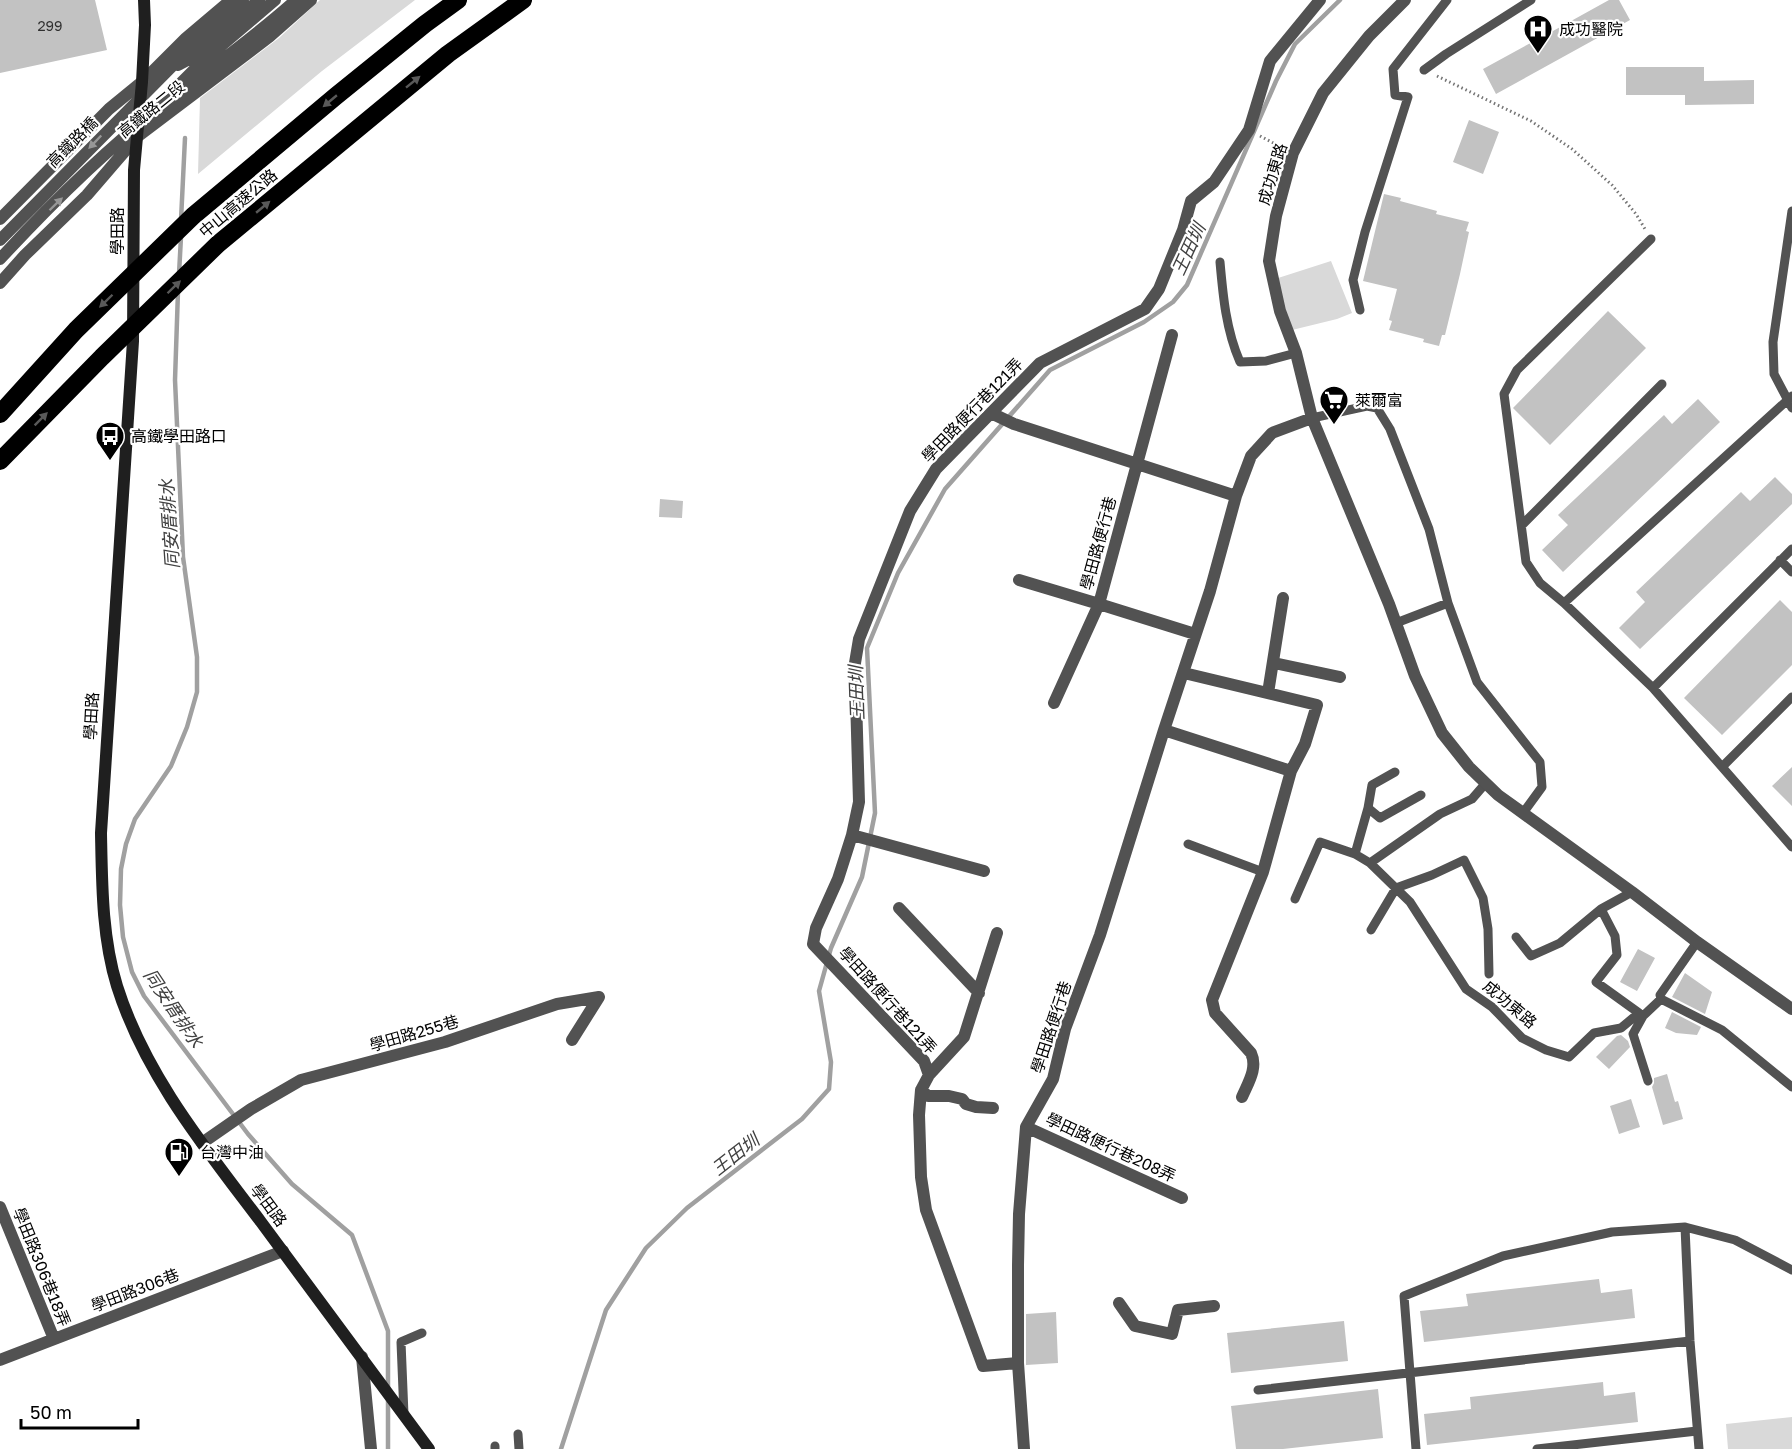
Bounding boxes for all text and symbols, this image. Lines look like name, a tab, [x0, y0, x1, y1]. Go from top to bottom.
hospital icon: 成功醫院	[1522, 13, 1554, 55]
house number: 299	[37, 17, 63, 34]
place label: 成功醫院	[1559, 19, 1623, 39]
street label: 高鐵路二段	[114, 76, 188, 142]
one-way arrow	[405, 76, 421, 89]
one-way arrow	[322, 95, 338, 108]
street label: 高鐵路橋	[42, 112, 102, 172]
one-way arrow	[88, 135, 102, 150]
street label: 成功東路	[1253, 140, 1291, 208]
street label: 中山高速公路	[195, 164, 281, 242]
one-way arrow	[48, 197, 62, 211]
one-way arrow	[255, 201, 270, 214]
street label: 學田路	[107, 207, 127, 255]
water label: 王田圳	[1167, 217, 1211, 278]
one-way arrow	[167, 280, 181, 294]
one-way arrow	[98, 294, 113, 308]
street label: 學田路便行巷121弄	[917, 354, 1027, 466]
supermarket icon: 萊爾富	[1318, 384, 1350, 426]
place label: 萊爾富	[1355, 390, 1403, 410]
one-way arrow	[33, 412, 48, 426]
bus stop icon: 高鐵學田路口	[94, 420, 126, 462]
place label: 高鐵學田路口	[131, 426, 227, 446]
water label: 同安厝排水	[155, 477, 183, 570]
street label: 學田路便行巷	[1076, 494, 1120, 592]
water label: 王田圳	[844, 663, 868, 720]
street label: 學田路	[80, 692, 102, 740]
street label: 學田路便行巷121弄	[835, 942, 941, 1058]
water label: 同安厝排水	[140, 965, 209, 1052]
street label: 成功東路	[1479, 976, 1541, 1032]
street label: 學田路便行巷	[1027, 978, 1075, 1076]
street label: 學田路255巷	[367, 1011, 461, 1055]
street label: 學田路便行巷208弄	[1043, 1108, 1179, 1186]
water label: 王田圳	[707, 1127, 765, 1179]
fuel station icon: 台灣中油	[163, 1136, 195, 1178]
place label: 台灣中油	[200, 1142, 264, 1162]
street label: 學田路	[247, 1180, 291, 1230]
street label: 學田路306巷18弄	[9, 1205, 75, 1329]
street label: 學田路306巷	[88, 1264, 182, 1316]
scale bar	[21, 1392, 138, 1430]
text: 50 m	[30, 1401, 72, 1423]

